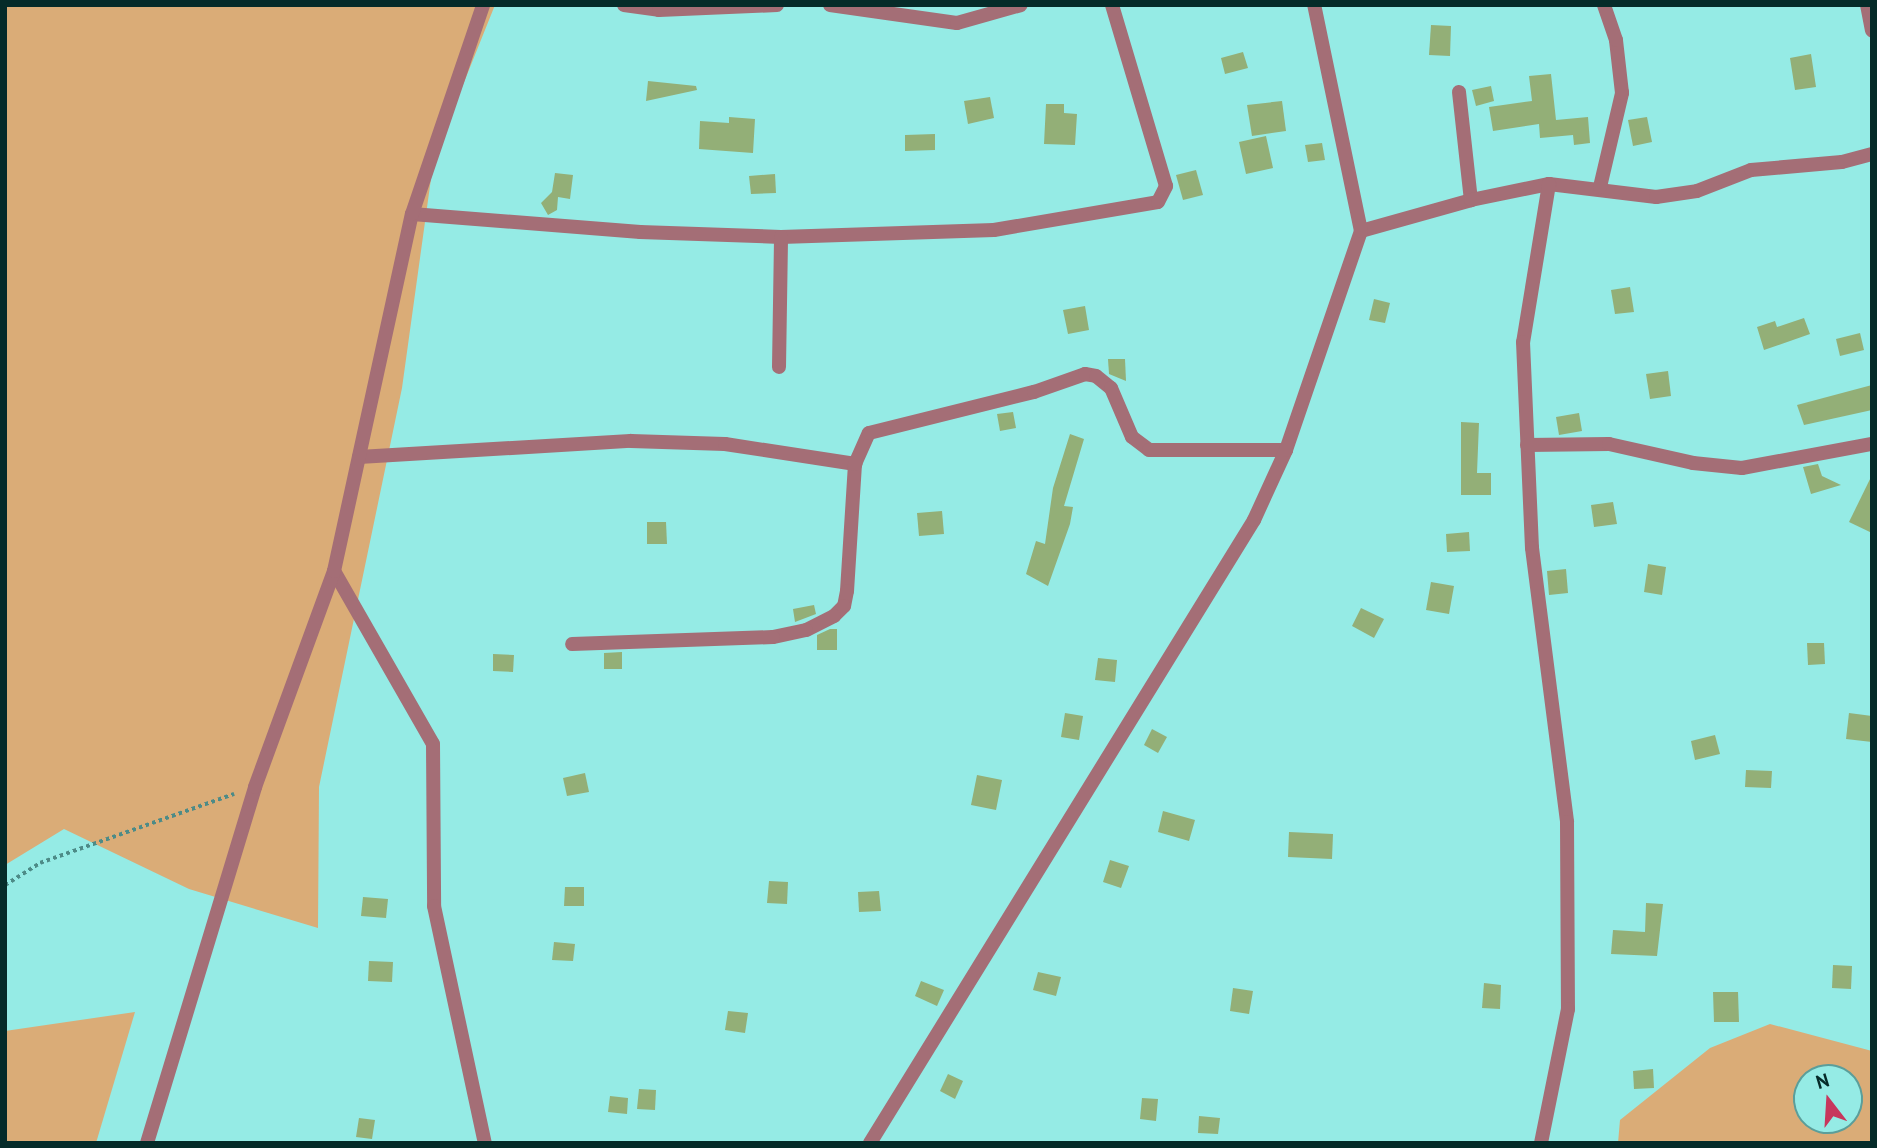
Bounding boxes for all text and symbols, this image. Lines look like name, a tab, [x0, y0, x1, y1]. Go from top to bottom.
north arrow	[1793, 1064, 1863, 1134]
text: N	[1813, 1068, 1832, 1094]

